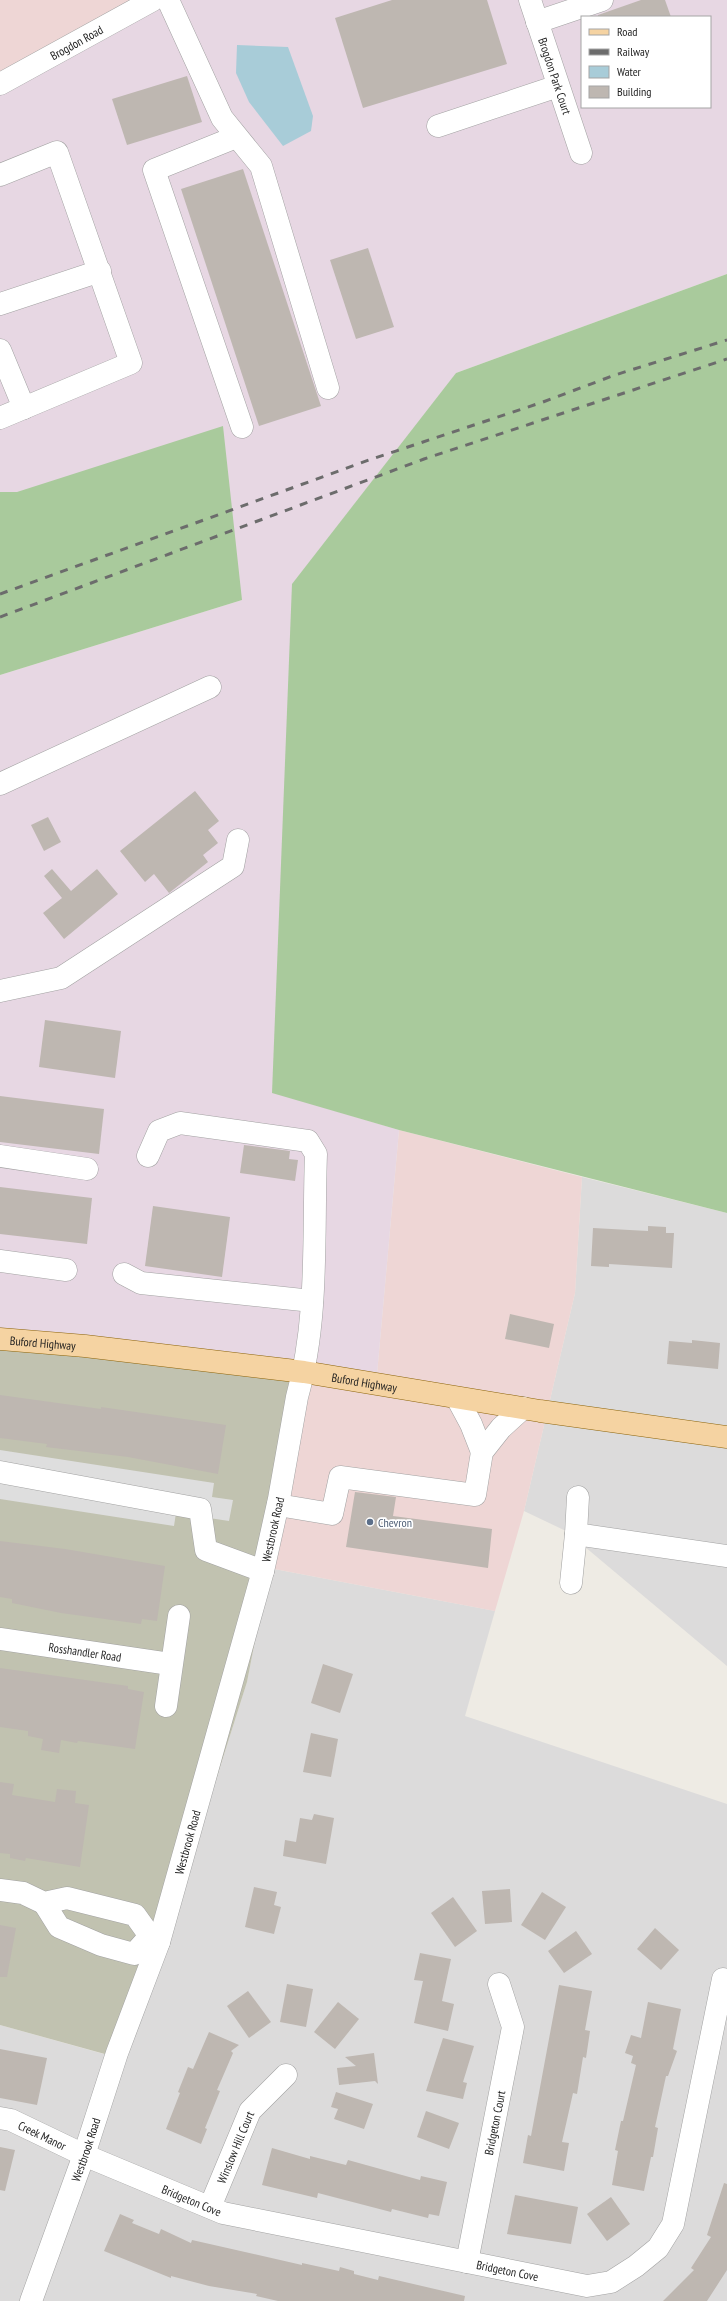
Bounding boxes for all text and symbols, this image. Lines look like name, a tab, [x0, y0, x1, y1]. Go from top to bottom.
legend	[581, 16, 711, 108]
street label: Brogdon Road	[47, 22, 105, 63]
text: Road	[617, 24, 637, 39]
street label: Brogdon Park Court	[536, 36, 575, 117]
text: Railway	[617, 44, 650, 59]
text: Water	[617, 64, 642, 79]
text: Building	[617, 84, 652, 99]
street label: Buford Highway	[9, 1332, 77, 1353]
street label: Buford Highway	[331, 1369, 399, 1395]
street label: Westbrook Road	[258, 1496, 287, 1564]
place label: Chevron	[378, 1515, 412, 1530]
marker: Chevron	[365, 1517, 375, 1527]
street label: Rosshandler Road	[48, 1639, 122, 1664]
street label: Westbrook Road	[171, 1808, 203, 1876]
street label: Bridgeton Court	[481, 2088, 508, 2156]
street label: Winslow Hill Court	[213, 2108, 257, 2185]
street label: Westbrook Road	[68, 2116, 103, 2183]
street label: Creek Manor	[16, 2117, 70, 2153]
street label: Bridgeton Cove	[160, 2181, 224, 2219]
street label: Bridgeton Cove	[475, 2257, 540, 2284]

